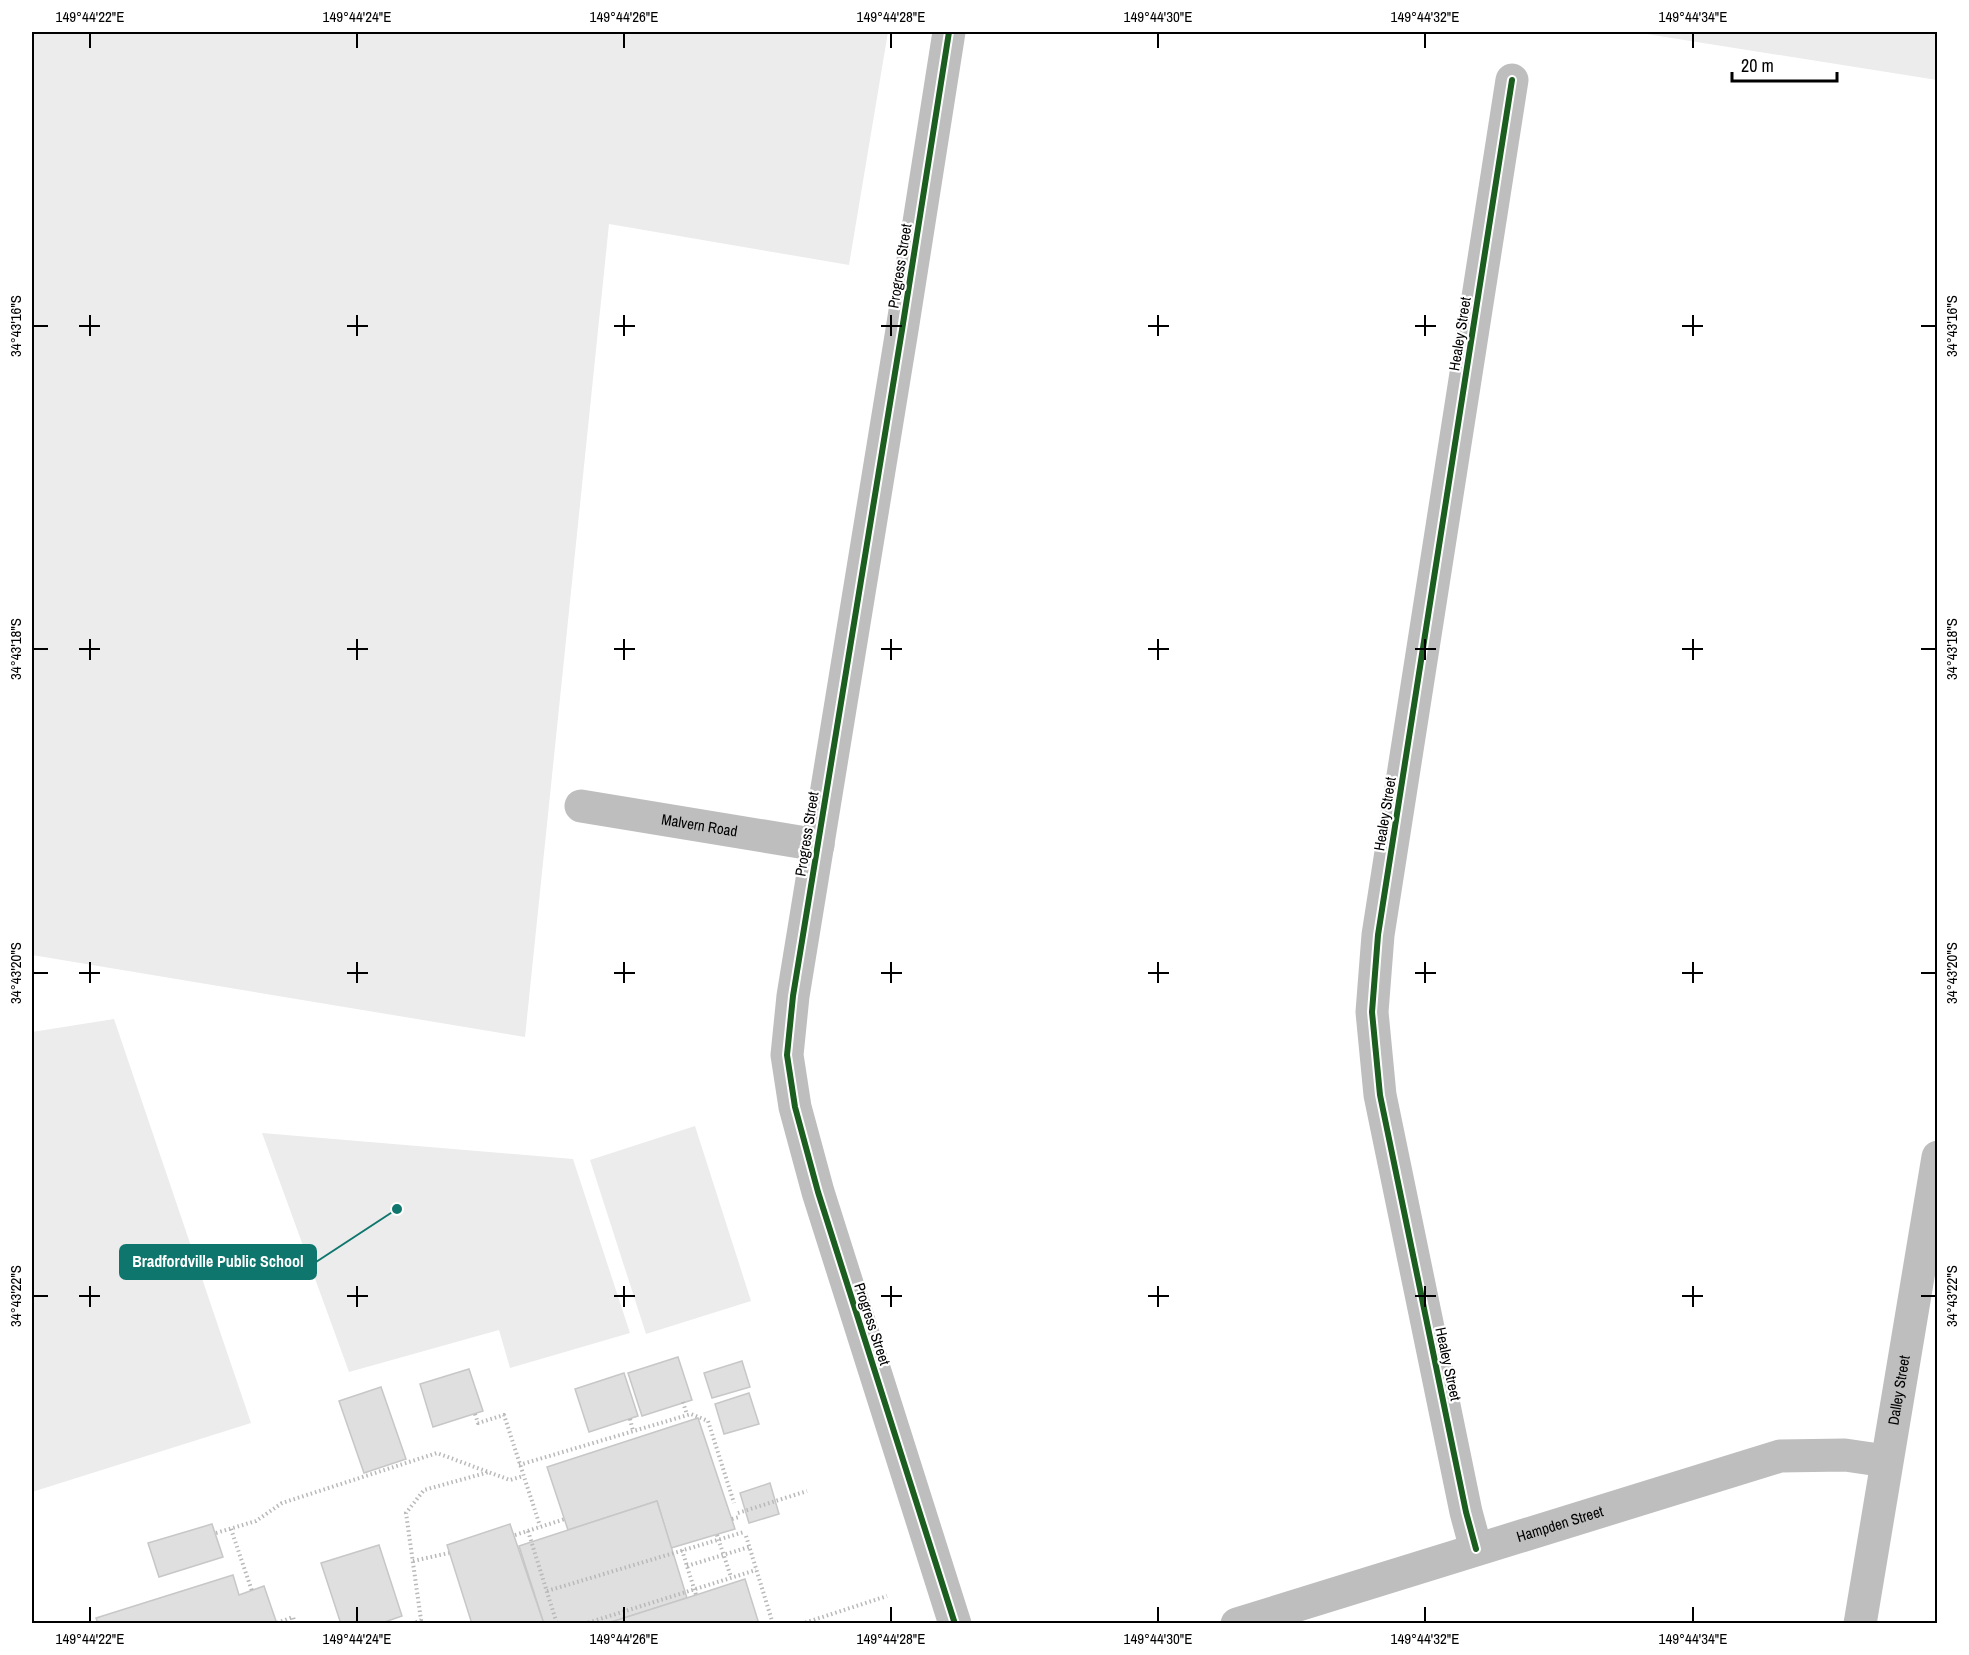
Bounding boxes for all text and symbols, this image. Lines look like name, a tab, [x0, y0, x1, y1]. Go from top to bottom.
text: 149°44'22"E	[56, 6, 124, 27]
text: 149°44'24"E	[323, 6, 391, 27]
text: 149°44'26"E	[590, 6, 658, 27]
text: 149°44'28"E	[857, 6, 925, 27]
text: 149°44'30"E	[1124, 6, 1192, 27]
text: 149°44'32"E	[1391, 6, 1459, 27]
text: 149°44'34"E	[1659, 6, 1727, 27]
scale bar	[1732, 45, 1837, 83]
text: 20 m	[1741, 53, 1774, 78]
street label: Progress Street	[882, 222, 917, 310]
text: 34°43'16"S	[5, 295, 26, 357]
street label: Healey Street	[1443, 295, 1476, 372]
text: 34°43'16"S	[1941, 295, 1962, 357]
text: 34°43'18"S	[5, 618, 26, 680]
text: 34°43'18"S	[1941, 618, 1962, 680]
street label: Healey Street	[1368, 775, 1401, 852]
street label: Progress Street	[789, 790, 824, 878]
street label: Malvern Road	[660, 808, 739, 842]
text: 34°43'20"S	[5, 942, 26, 1004]
text: 34°43'20"S	[1941, 942, 1962, 1004]
callout: Bradfordville Public School	[120, 1245, 316, 1279]
text: Bradfordville Public School	[132, 1250, 304, 1272]
text: 34°43'22"S	[5, 1265, 26, 1327]
text: 34°43'22"S	[1941, 1265, 1962, 1327]
street label: Progress Street	[849, 1280, 896, 1368]
street label: Healey Street	[1430, 1325, 1467, 1403]
street label: Dalley Street	[1882, 1353, 1915, 1427]
street label: Hampden Street	[1514, 1500, 1606, 1547]
text: 149°44'22"E	[56, 1628, 124, 1649]
text: 149°44'24"E	[323, 1628, 391, 1649]
text: 149°44'26"E	[590, 1628, 658, 1649]
text: 149°44'28"E	[857, 1628, 925, 1649]
text: 149°44'30"E	[1124, 1628, 1192, 1649]
text: 149°44'32"E	[1391, 1628, 1459, 1649]
text: 149°44'34"E	[1659, 1628, 1727, 1649]

